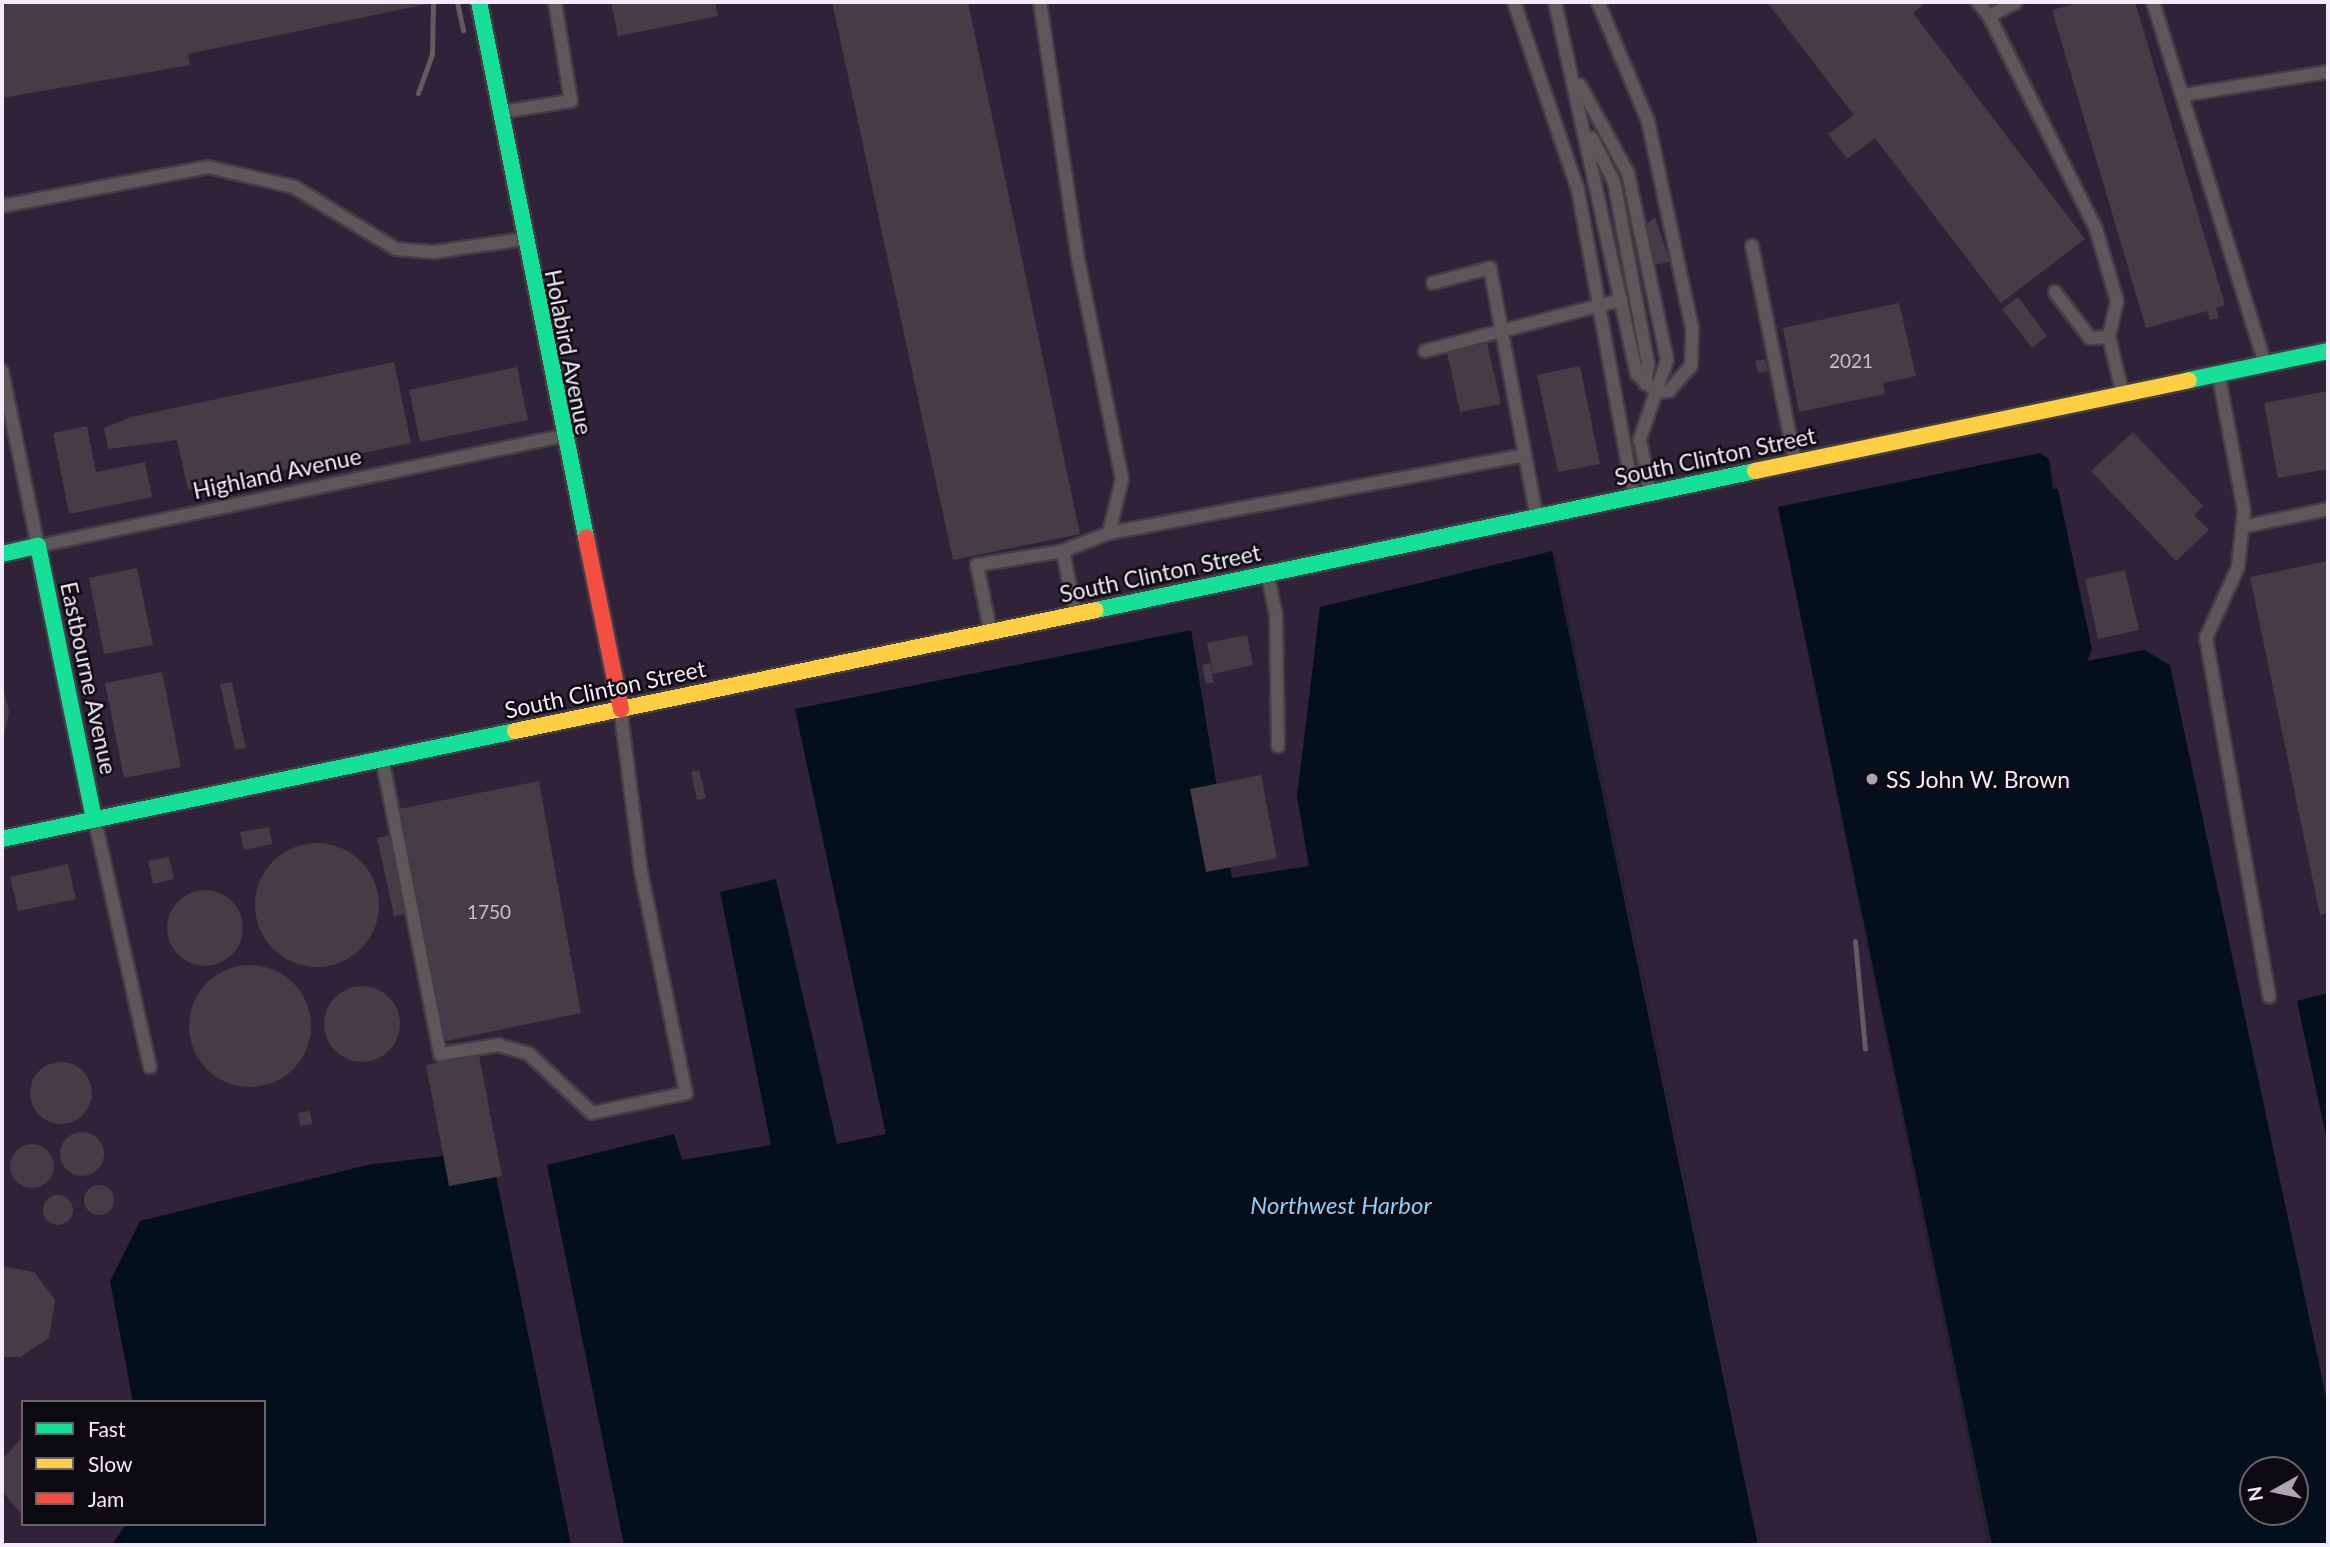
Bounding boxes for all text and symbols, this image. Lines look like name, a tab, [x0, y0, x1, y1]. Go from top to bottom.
street label: Holabird Avenue	[539, 267, 599, 437]
house number: 2021	[1829, 350, 1873, 372]
street label: South Clinton Street	[1612, 421, 1818, 491]
street label: Highland Avenue	[190, 442, 364, 504]
street label: South Clinton Street	[1057, 538, 1263, 608]
street label: Eastbourne Avenue	[55, 579, 123, 777]
street label: South Clinton Street	[502, 654, 708, 724]
place label: SS John W. Brown	[1886, 765, 2071, 793]
marker: SS John W. Brown	[1864, 771, 1880, 787]
house number: 1750	[467, 901, 511, 923]
water label: Northwest Harbor	[1250, 1191, 1432, 1219]
legend	[21, 1400, 266, 1526]
text: Fast	[88, 1416, 125, 1441]
text: Slow	[88, 1451, 132, 1476]
north arrow	[2239, 1456, 2309, 1526]
text: N	[2242, 1485, 2267, 1503]
text: Jam	[88, 1486, 124, 1511]

